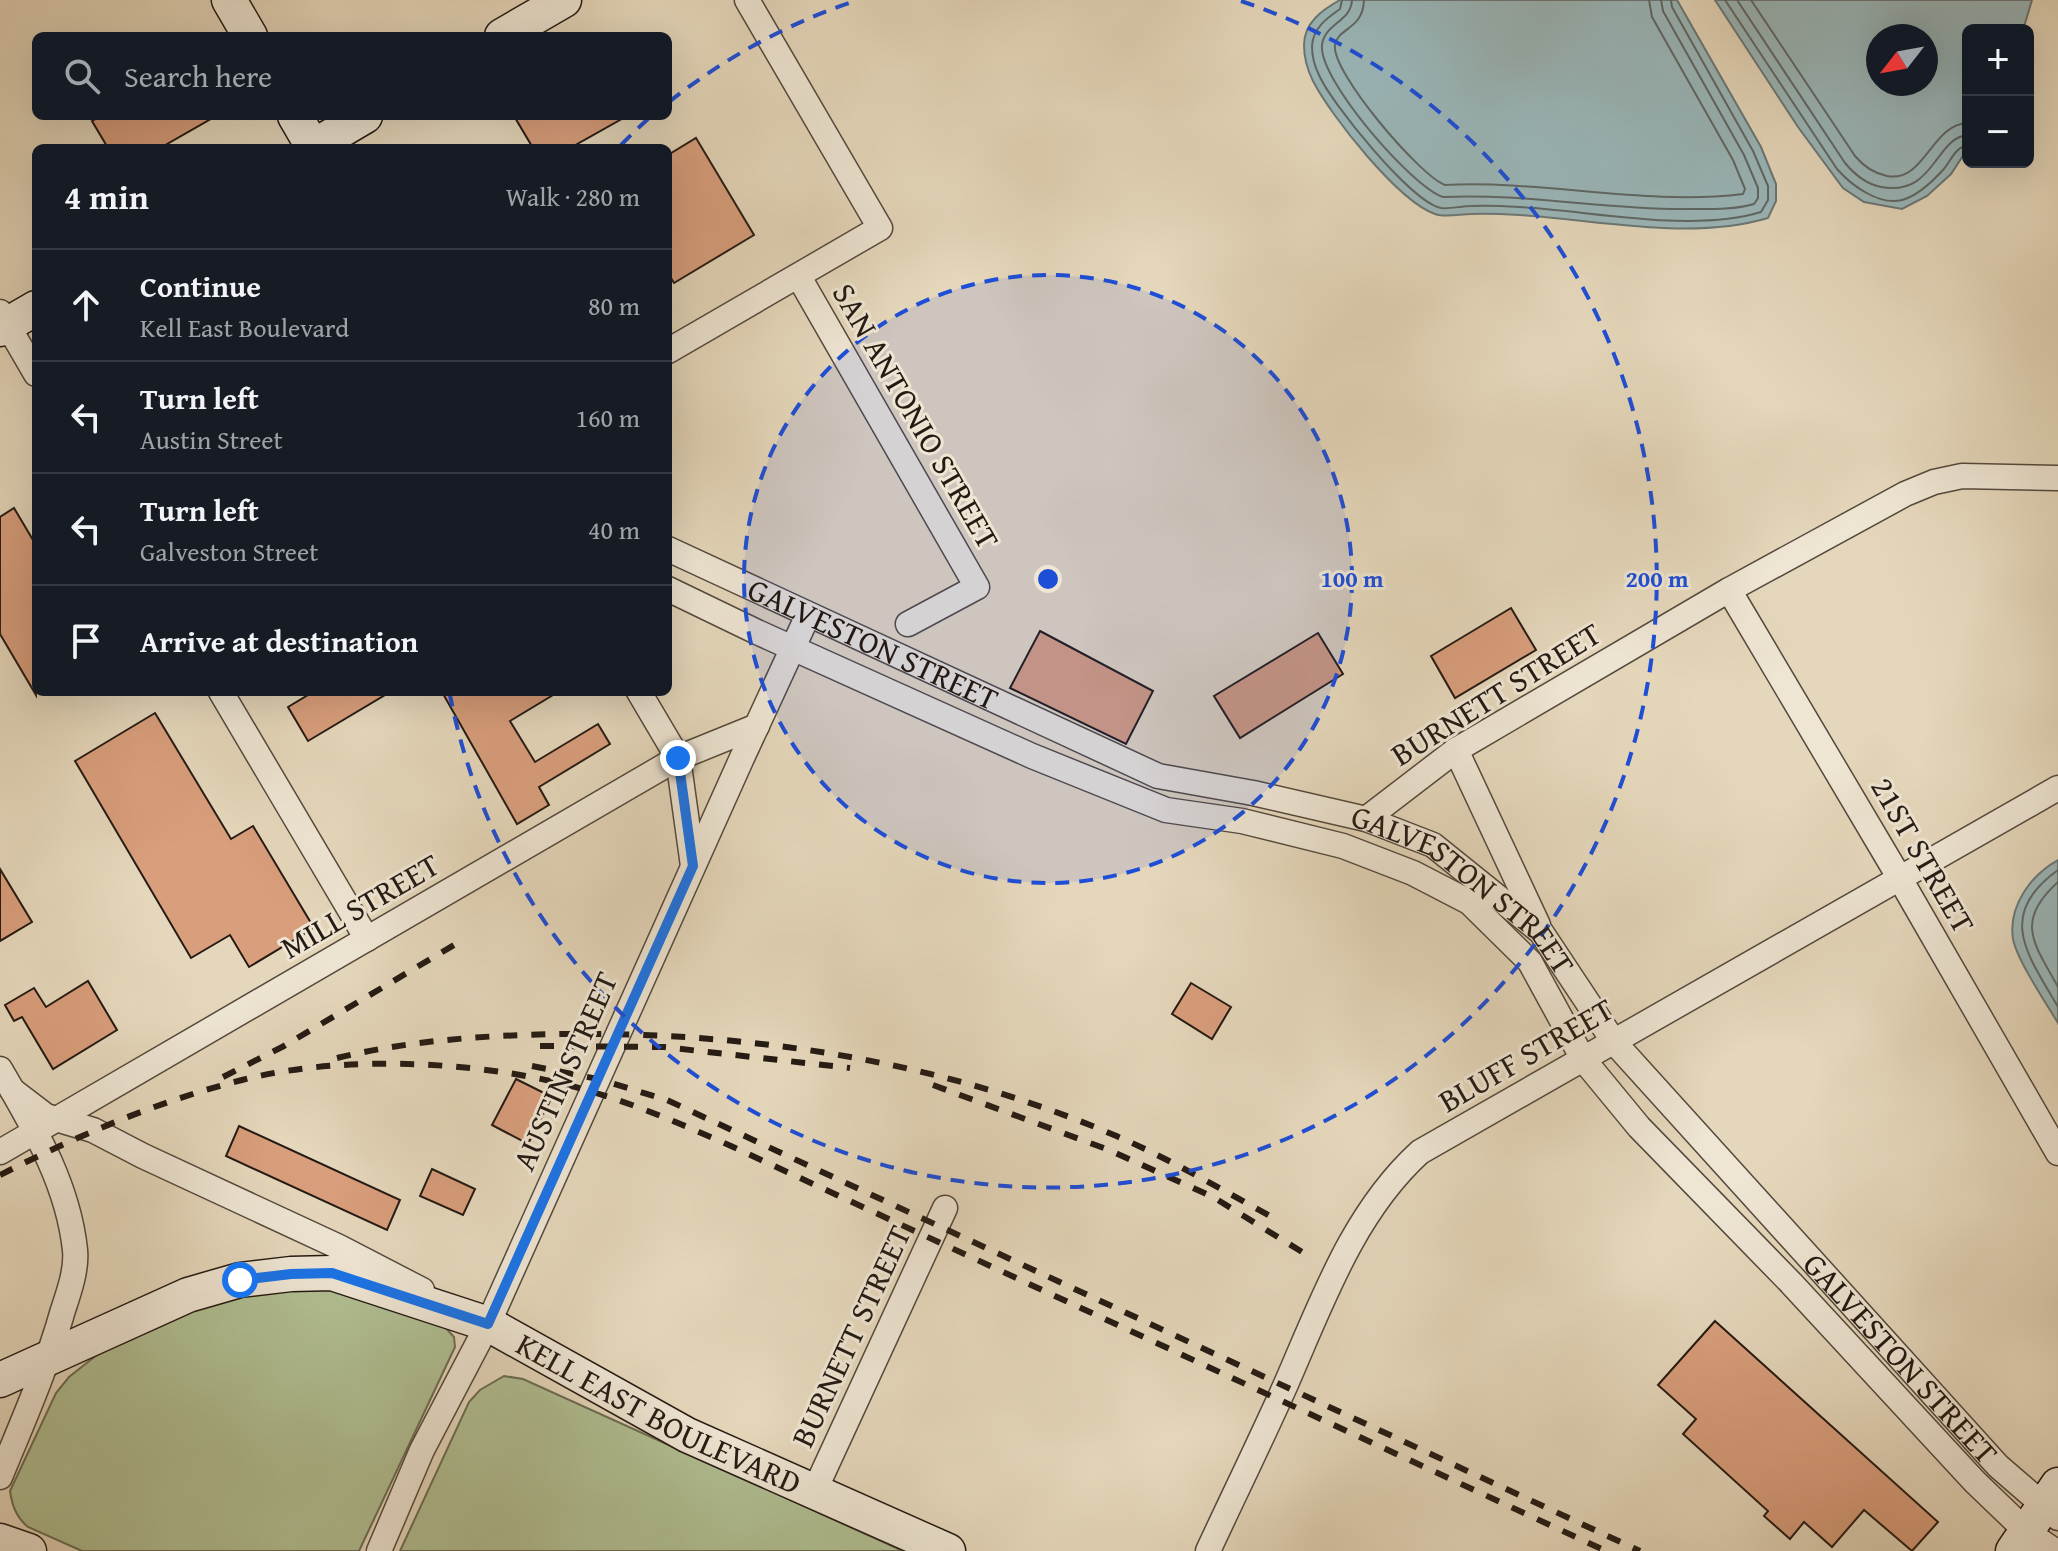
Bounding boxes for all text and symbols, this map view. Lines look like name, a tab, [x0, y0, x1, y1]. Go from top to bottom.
north arrow	[1866, 24, 1938, 96]
map controls	[1962, 24, 2034, 168]
button: +	[1962, 24, 2034, 96]
search box	[32, 32, 672, 120]
icon: search	[60, 54, 104, 98]
text: Search here	[124, 54, 272, 98]
button: −	[1962, 96, 2034, 168]
text: 4 min	[64, 172, 149, 221]
text: Walk · 280 m	[506, 177, 640, 216]
text: Continue	[140, 264, 261, 308]
street label: SAN ANTONIO STREET	[821, 274, 1012, 558]
icon: ahead	[64, 283, 108, 327]
text: 80 m	[588, 286, 640, 325]
text: Kell East Boulevard	[140, 308, 349, 347]
text: Turn left	[140, 376, 259, 420]
icon: left	[64, 395, 108, 439]
text: 160 m	[575, 398, 640, 437]
text: Austin Street	[140, 420, 283, 459]
text: Turn left	[140, 488, 259, 532]
icon: left	[64, 507, 108, 551]
text: 40 m	[588, 510, 640, 549]
text: Galveston Street	[140, 532, 318, 571]
text: 100 m	[1320, 561, 1384, 596]
text: 200 m	[1625, 561, 1689, 596]
street label: GALVESTON STREET	[740, 565, 1006, 722]
centre of rings	[1034, 565, 1062, 593]
street label: BURNETT STREET	[1382, 610, 1610, 777]
icon: arrive	[64, 619, 108, 663]
text: Arrive at destination	[140, 619, 418, 663]
route end	[660, 740, 696, 776]
street label: 21ST STREET	[1860, 768, 1987, 942]
street label: GALVESTON STREET	[1347, 792, 1587, 984]
street label: MILL STREET	[272, 841, 448, 970]
street label: AUSTIN STREET	[500, 964, 629, 1178]
street label: BLUFF STREET	[1429, 985, 1622, 1124]
street label: BURNETT STREET	[779, 1217, 923, 1454]
street label: GALVESTON STREET	[1792, 1242, 2010, 1475]
route start	[222, 1262, 258, 1298]
street label: KELL EAST BOULEVARD	[508, 1320, 809, 1506]

